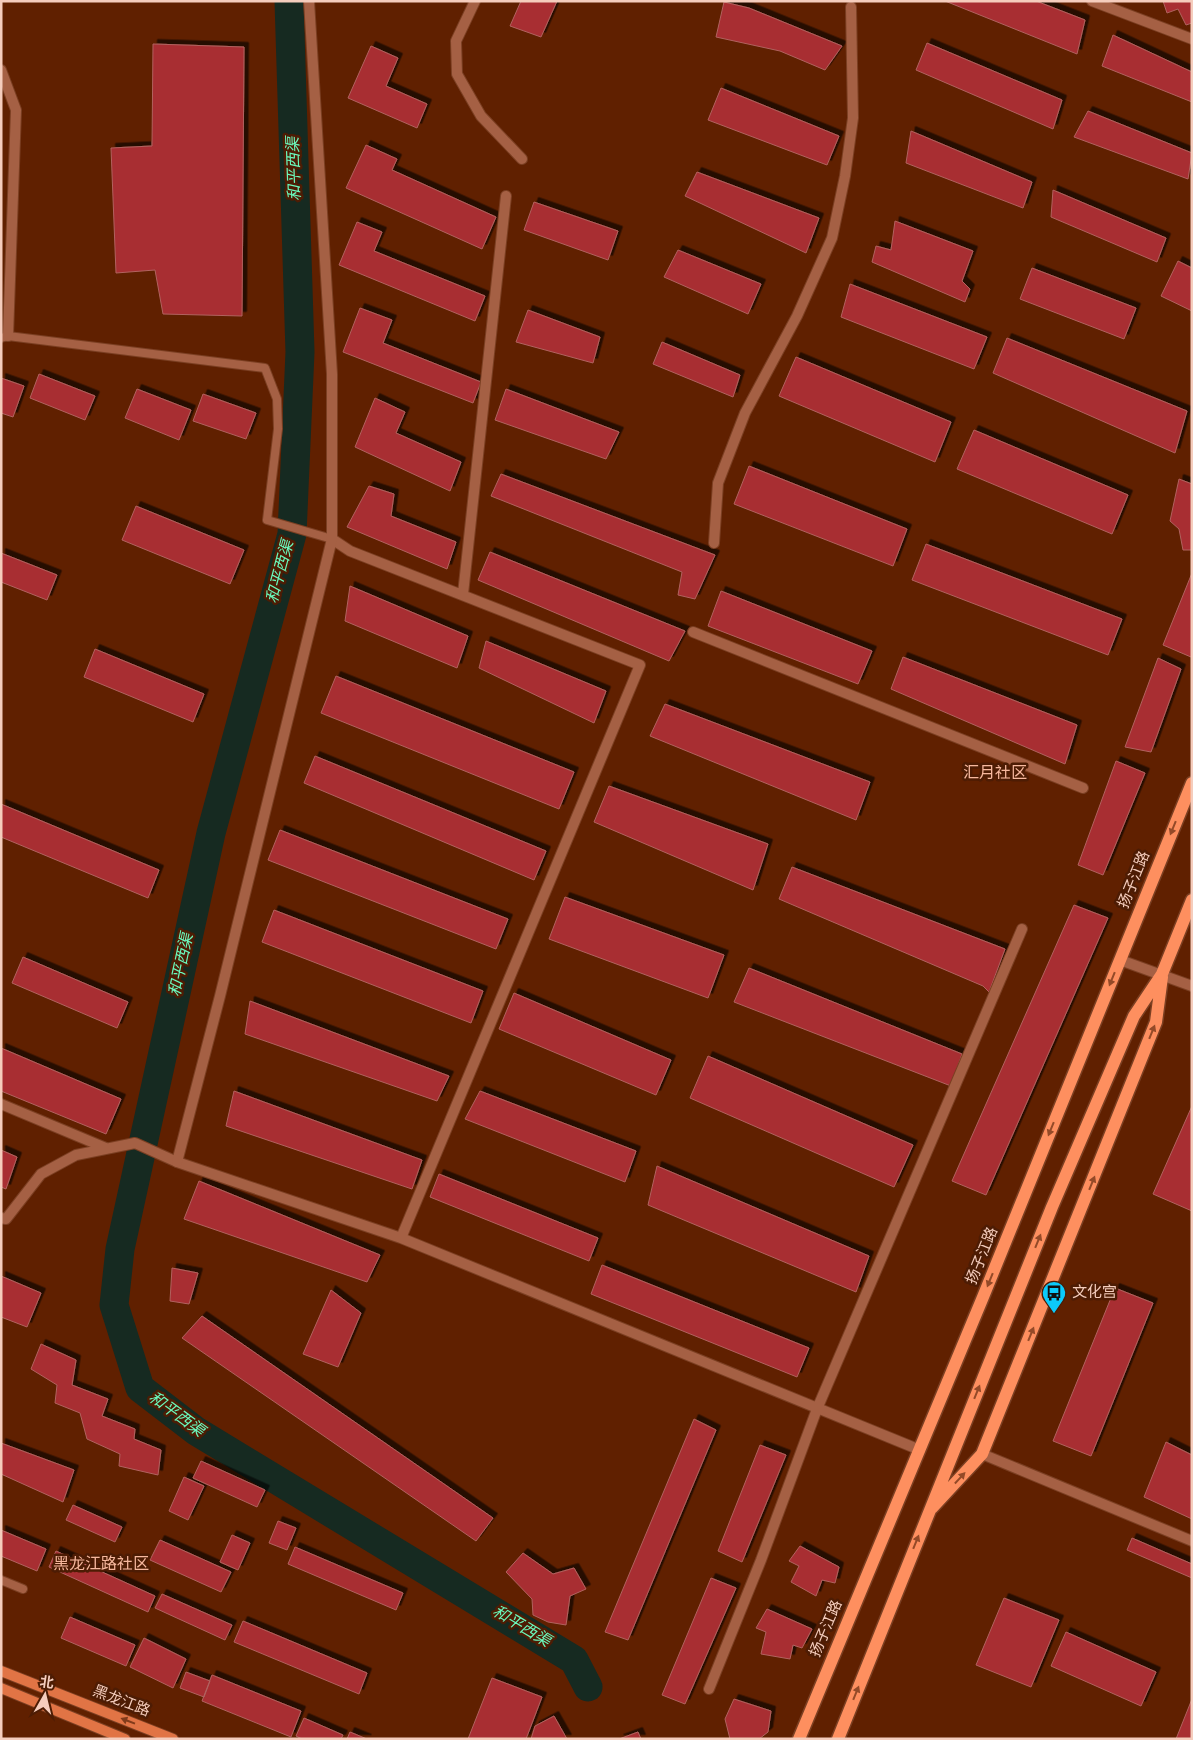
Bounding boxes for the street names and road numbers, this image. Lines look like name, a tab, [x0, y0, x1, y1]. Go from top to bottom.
street label: 扬子江路	[1115, 849, 1155, 911]
street label: 扬子江路	[963, 1225, 1003, 1287]
street label: 扬子江路	[807, 1598, 847, 1660]
street label: 黑龙江路	[90, 1681, 153, 1722]

